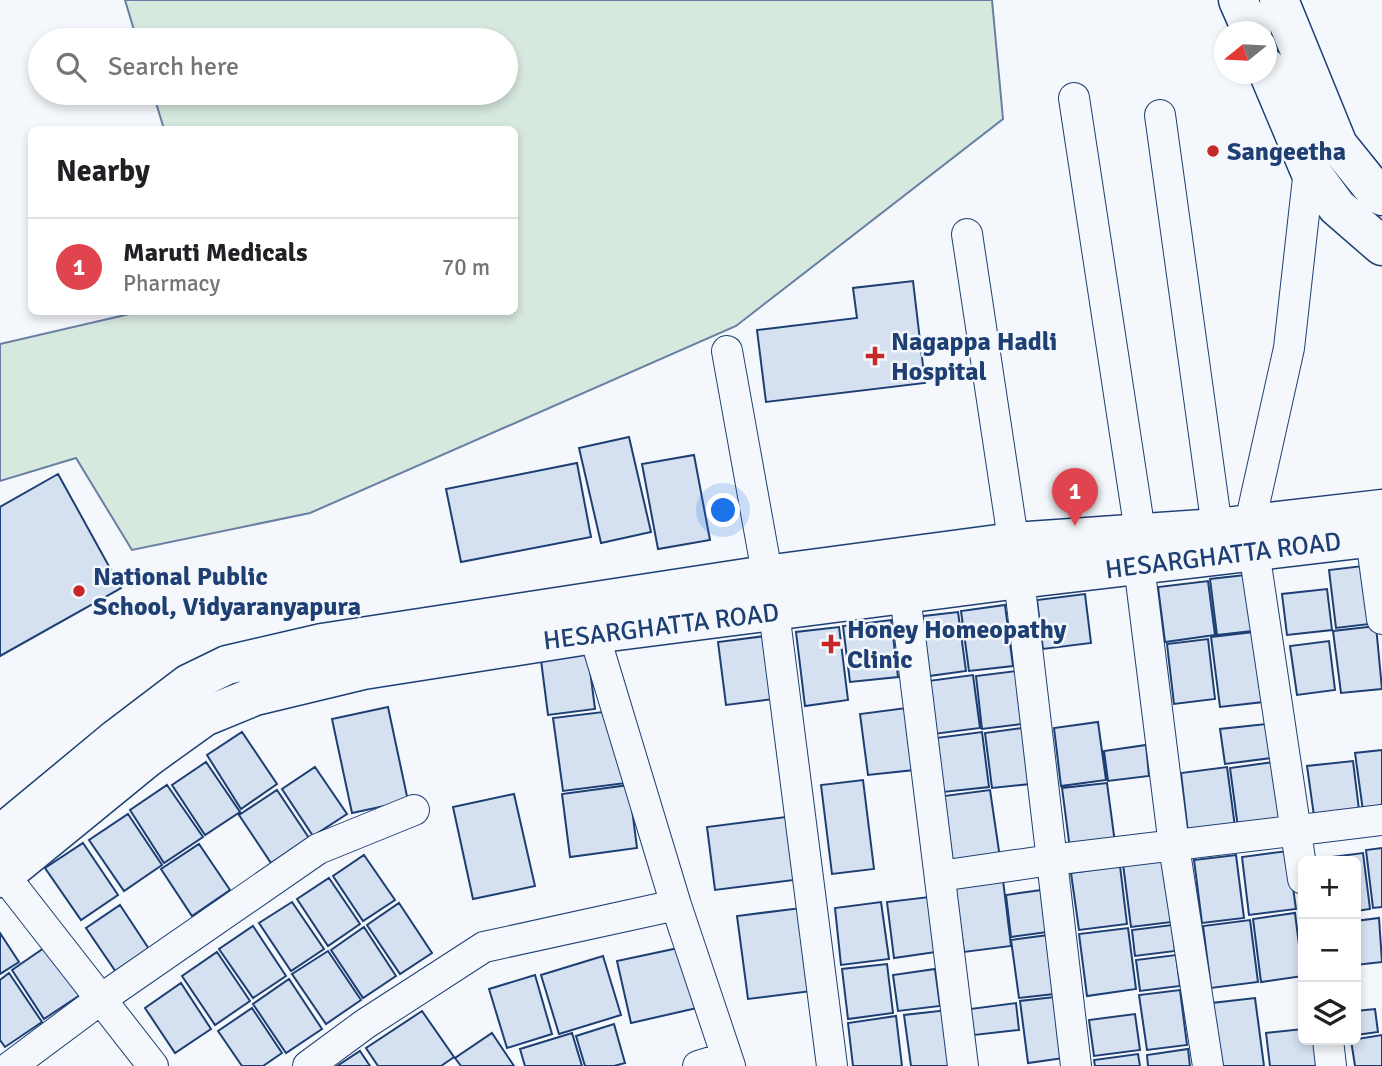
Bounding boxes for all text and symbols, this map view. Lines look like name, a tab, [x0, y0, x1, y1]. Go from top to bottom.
north arrow	[1214, 21, 1277, 84]
search box	[28, 28, 518, 105]
icon: search	[52, 48, 90, 86]
text: Search here	[108, 51, 239, 83]
place label: Sangeetha	[1227, 136, 1346, 168]
marker: Sangeetha	[1205, 143, 1221, 159]
text: Nearby	[56, 153, 150, 190]
text: Maruti Medicals	[123, 237, 307, 269]
text: 1	[73, 253, 85, 282]
text: 70 m	[442, 253, 490, 282]
text: Pharmacy	[123, 269, 220, 298]
place label: Nagappa Hadli Hospital	[891, 326, 1057, 388]
marker: Nagappa Hadli Hospital	[865, 346, 885, 366]
pin: 1	[1052, 468, 1098, 526]
your location	[706, 493, 740, 527]
street label: HESARGHATTA ROAD	[1103, 526, 1343, 586]
place label: National Public School, Vidyaranyapura	[93, 561, 361, 623]
marker: National Public School, Vidyaranyapura	[71, 583, 87, 599]
street label: HESARGHATTA ROAD	[541, 597, 781, 657]
place label: Honey Homeopathy Clinic	[847, 614, 1067, 676]
marker: Honey Homeopathy Clinic	[821, 634, 841, 654]
map controls	[1298, 856, 1361, 1045]
button: +	[1298, 856, 1361, 919]
button: −	[1298, 919, 1361, 982]
button: layers	[1298, 982, 1361, 1045]

